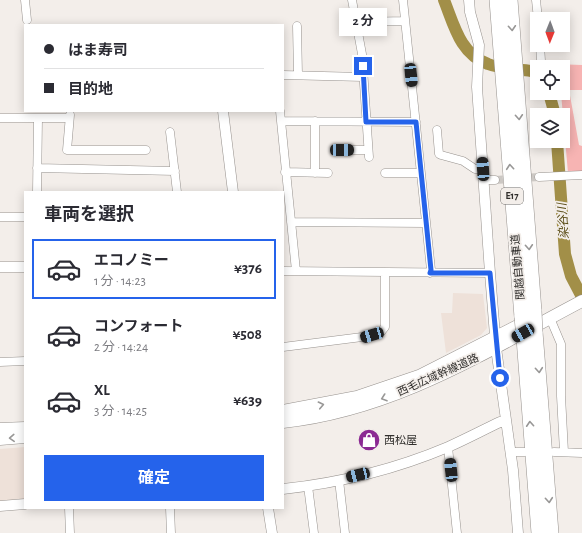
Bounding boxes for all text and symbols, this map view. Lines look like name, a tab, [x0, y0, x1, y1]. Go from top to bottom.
callout: 2 分	[339, 8, 387, 36]
north arrow	[530, 12, 570, 52]
map controls	[530, 12, 570, 148]
text: 2 分	[352, 15, 374, 28]
one-way arrow	[508, 25, 517, 31]
text: はま寿司	[68, 43, 128, 58]
route end	[354, 57, 372, 75]
button: locate	[530, 60, 570, 100]
car	[404, 62, 418, 88]
text: 目的地	[68, 82, 113, 97]
button: layers	[530, 108, 570, 148]
one-way arrow	[515, 114, 524, 120]
car	[330, 144, 354, 156]
car	[476, 157, 490, 181]
one-way arrow	[506, 164, 515, 170]
road number: E17	[501, 188, 523, 204]
water label: 染谷川	[555, 201, 570, 239]
text: 車両を選択	[44, 206, 134, 224]
street label: 関越自動車道	[509, 234, 526, 300]
one-way arrow	[525, 244, 534, 250]
icon: car	[46, 251, 82, 287]
text: エコノミー	[94, 253, 169, 268]
text: ¥376	[234, 261, 262, 276]
text: 1 分 · 14:23	[94, 275, 146, 288]
icon: car	[46, 317, 82, 353]
text: コンフォート	[94, 319, 184, 334]
car	[510, 322, 536, 344]
car	[359, 326, 385, 344]
text: ¥508	[232, 327, 262, 342]
text: 2 分 · 14:24	[94, 341, 148, 354]
street label: 西毛広域幹線道路	[395, 351, 480, 398]
one-way arrow	[534, 367, 543, 373]
route start	[491, 369, 509, 387]
icon: car	[46, 383, 82, 419]
text: XL	[94, 383, 110, 398]
text: ¥639	[233, 393, 262, 408]
one-way arrow	[381, 393, 388, 402]
one-way arrow	[318, 401, 325, 409]
text: 3 分 · 14:25	[94, 405, 147, 418]
one-way arrow	[526, 421, 535, 427]
shop icon: 西松屋	[356, 427, 382, 453]
one-way arrow	[9, 434, 16, 443]
place label: 西松屋	[384, 435, 417, 446]
button: 確定	[44, 455, 264, 501]
car	[444, 457, 458, 483]
car	[345, 466, 371, 484]
one-way arrow	[544, 497, 553, 503]

